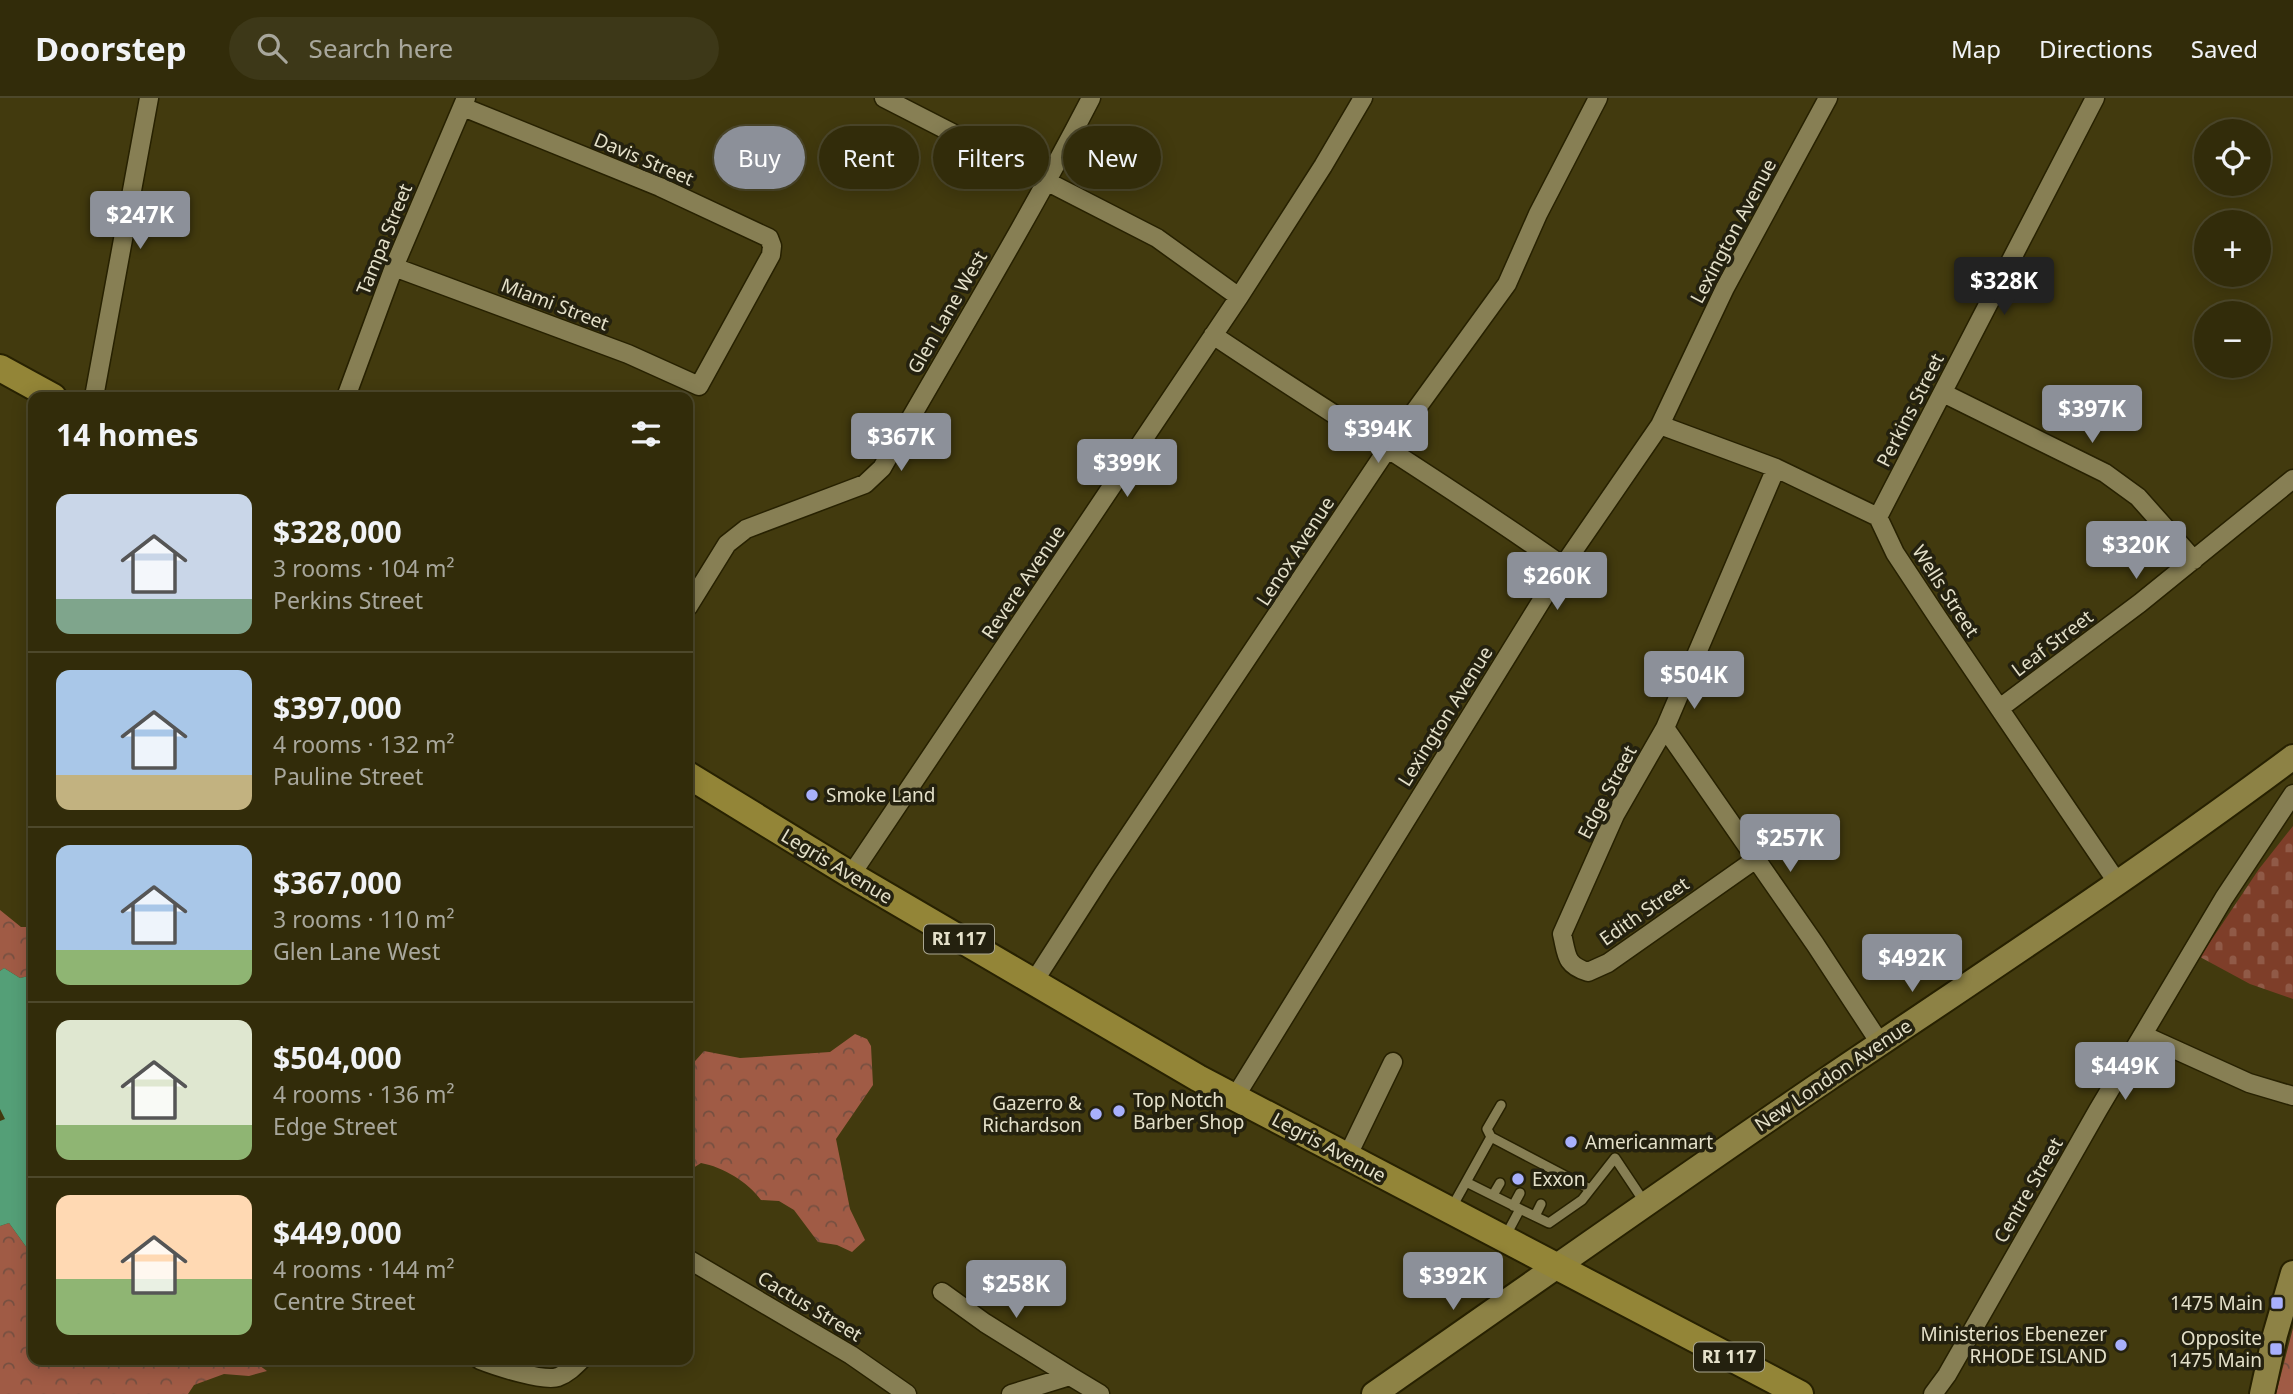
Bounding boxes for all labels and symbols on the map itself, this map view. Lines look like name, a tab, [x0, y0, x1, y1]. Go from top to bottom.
street label: Davis Street	[590, 126, 698, 192]
street label: Lexington Avenue	[1684, 154, 1782, 308]
street label: Tampa Street	[350, 179, 418, 298]
pin: $247K	[91, 192, 189, 251]
street label: Glen Lane West	[901, 246, 993, 378]
pin: $328K	[1955, 258, 2053, 317]
street label: Miami Street	[497, 272, 613, 337]
street label: Perkins Street	[1870, 349, 1950, 471]
pin: $397K	[2043, 386, 2141, 445]
pin: $394K	[1329, 406, 1427, 465]
pin: $367K	[852, 414, 950, 473]
pin: $399K	[1078, 440, 1176, 499]
street label: Lenox Avenue	[1250, 491, 1340, 611]
street label: Revere Avenue	[975, 520, 1071, 644]
pin: $320K	[2087, 522, 2185, 581]
street label: Wells Street	[1907, 540, 1986, 642]
pin: $260K	[1508, 552, 1606, 612]
street label: Leaf Street	[2006, 604, 2098, 682]
street label: Lexington Avenue	[1391, 641, 1499, 791]
pin: $504K	[1645, 652, 1743, 711]
street label: Edge Street	[1571, 740, 1643, 843]
place label: Smoke Land	[826, 782, 936, 808]
marker: Smoke Land	[804, 787, 820, 803]
pin: $257K	[1741, 814, 1839, 874]
street label: Legris Avenue	[776, 822, 898, 910]
street label: Edith Street	[1594, 871, 1694, 951]
road number: RI 117	[924, 924, 994, 954]
pin: $492K	[1863, 934, 1961, 994]
street label: New London Avenue	[1749, 1013, 1917, 1137]
pin: $449K	[2076, 1042, 2174, 1102]
place label: Top Notch Barber Shop	[1133, 1087, 1244, 1135]
place label: Gazerro & Richardson	[982, 1090, 1082, 1138]
marker: Top Notch Barber Shop	[1111, 1103, 1127, 1119]
marker: Gazerro & Richardson	[1088, 1106, 1104, 1122]
street label: Legris Avenue	[1267, 1106, 1391, 1188]
place label: Americanmart	[1585, 1129, 1713, 1155]
street label: Centre Street	[1987, 1133, 2069, 1247]
marker: Americanmart	[1563, 1134, 1579, 1150]
place label: Exxon	[1532, 1166, 1586, 1192]
marker: Exxon	[1510, 1171, 1526, 1187]
pin: $392K	[1404, 1252, 1502, 1312]
pin: $258K	[967, 1260, 1065, 1320]
street label: Cactus Street	[753, 1265, 867, 1347]
place label: 1475 Main	[2170, 1290, 2263, 1316]
marker: 1475 Main	[2269, 1295, 2285, 1311]
place label: Ministerios Ebenezer RHODE ISLAND	[1921, 1321, 2107, 1369]
place label: Opposite 1475 Main	[2169, 1325, 2262, 1373]
marker: Ministerios Ebenezer RHODE ISLAND	[2113, 1337, 2129, 1353]
marker: Opposite 1475 Main	[2268, 1341, 2284, 1357]
road number: RI 117	[1694, 1342, 1764, 1372]

